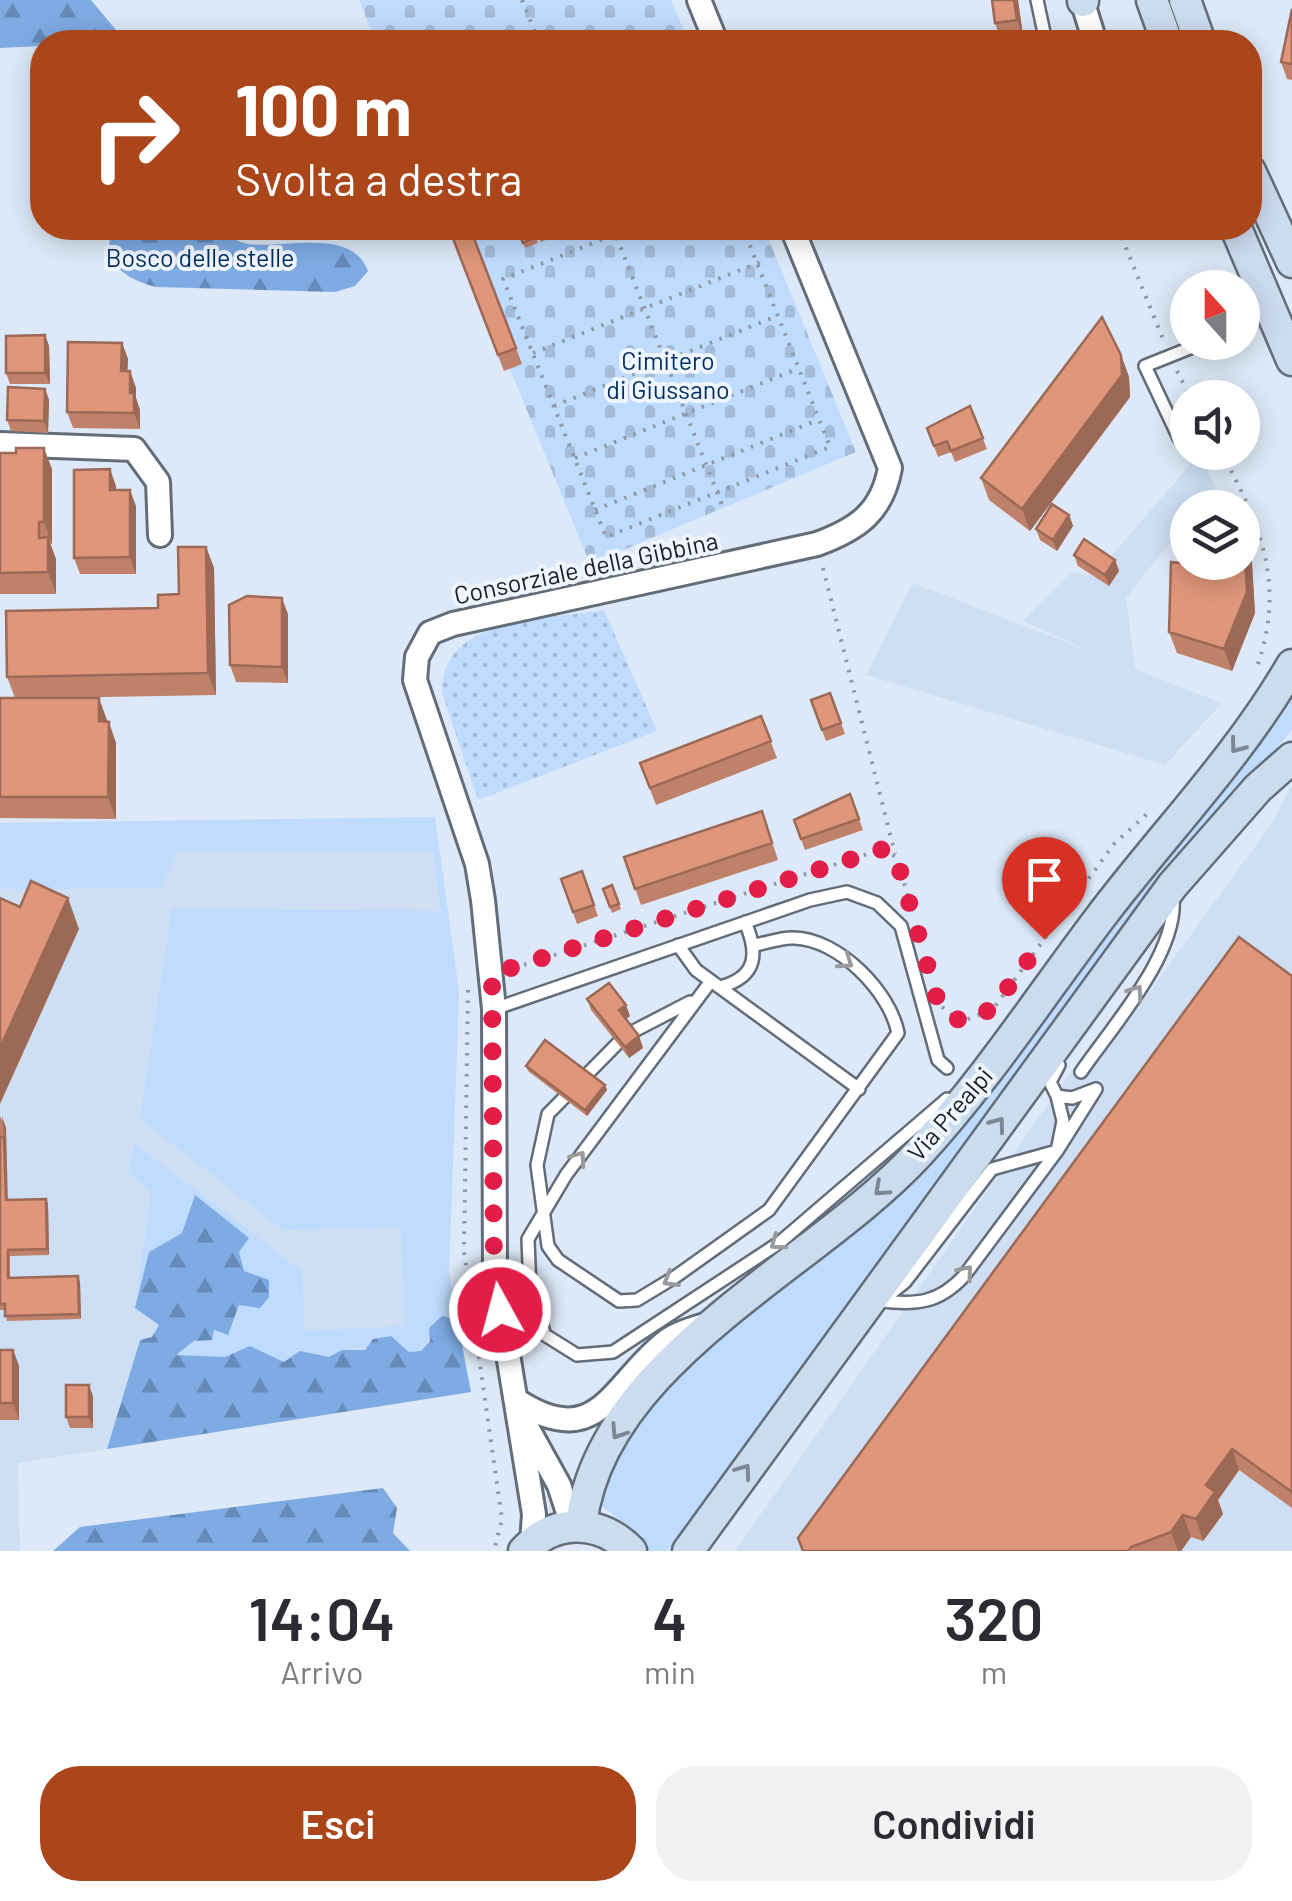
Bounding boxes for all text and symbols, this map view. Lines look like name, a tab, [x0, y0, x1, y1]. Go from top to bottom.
text: 100 m	[235, 66, 412, 150]
icon: right	[70, 70, 200, 200]
text: Svolta a destra	[235, 151, 523, 205]
park label: Bosco delle stelle	[106, 242, 294, 272]
north arrow	[1170, 270, 1260, 360]
map controls	[1170, 270, 1260, 580]
park label: Cimitero di Giussano	[606, 345, 730, 404]
button: sound	[1170, 380, 1260, 470]
button: layers	[1170, 490, 1260, 580]
street label: Consorziale della Gibbina	[451, 524, 721, 610]
one-way arrow	[1231, 735, 1249, 753]
pin	[1002, 837, 1087, 940]
icon: arrive	[1017, 852, 1072, 907]
one-way arrow	[834, 950, 853, 968]
one-way arrow	[1124, 985, 1142, 1003]
street label: Via Prealpi	[900, 1060, 998, 1166]
one-way arrow	[986, 1117, 1004, 1135]
one-way arrow	[567, 1151, 584, 1169]
one-way arrow	[874, 1177, 893, 1195]
one-way arrow	[770, 1232, 788, 1249]
position arrow	[448, 1258, 552, 1362]
one-way arrow	[955, 1266, 973, 1284]
one-way arrow	[663, 1268, 681, 1287]
one-way arrow	[611, 1421, 630, 1439]
one-way arrow	[732, 1464, 750, 1482]
text: 14:04	[249, 1581, 395, 1653]
text: 4	[652, 1581, 687, 1653]
text: 320	[944, 1581, 1043, 1653]
text: Arrivo	[280, 1652, 363, 1690]
text: min	[644, 1652, 696, 1690]
text: m	[981, 1652, 1007, 1690]
button: Esci	[40, 1766, 636, 1881]
button: Condividi	[656, 1766, 1252, 1881]

